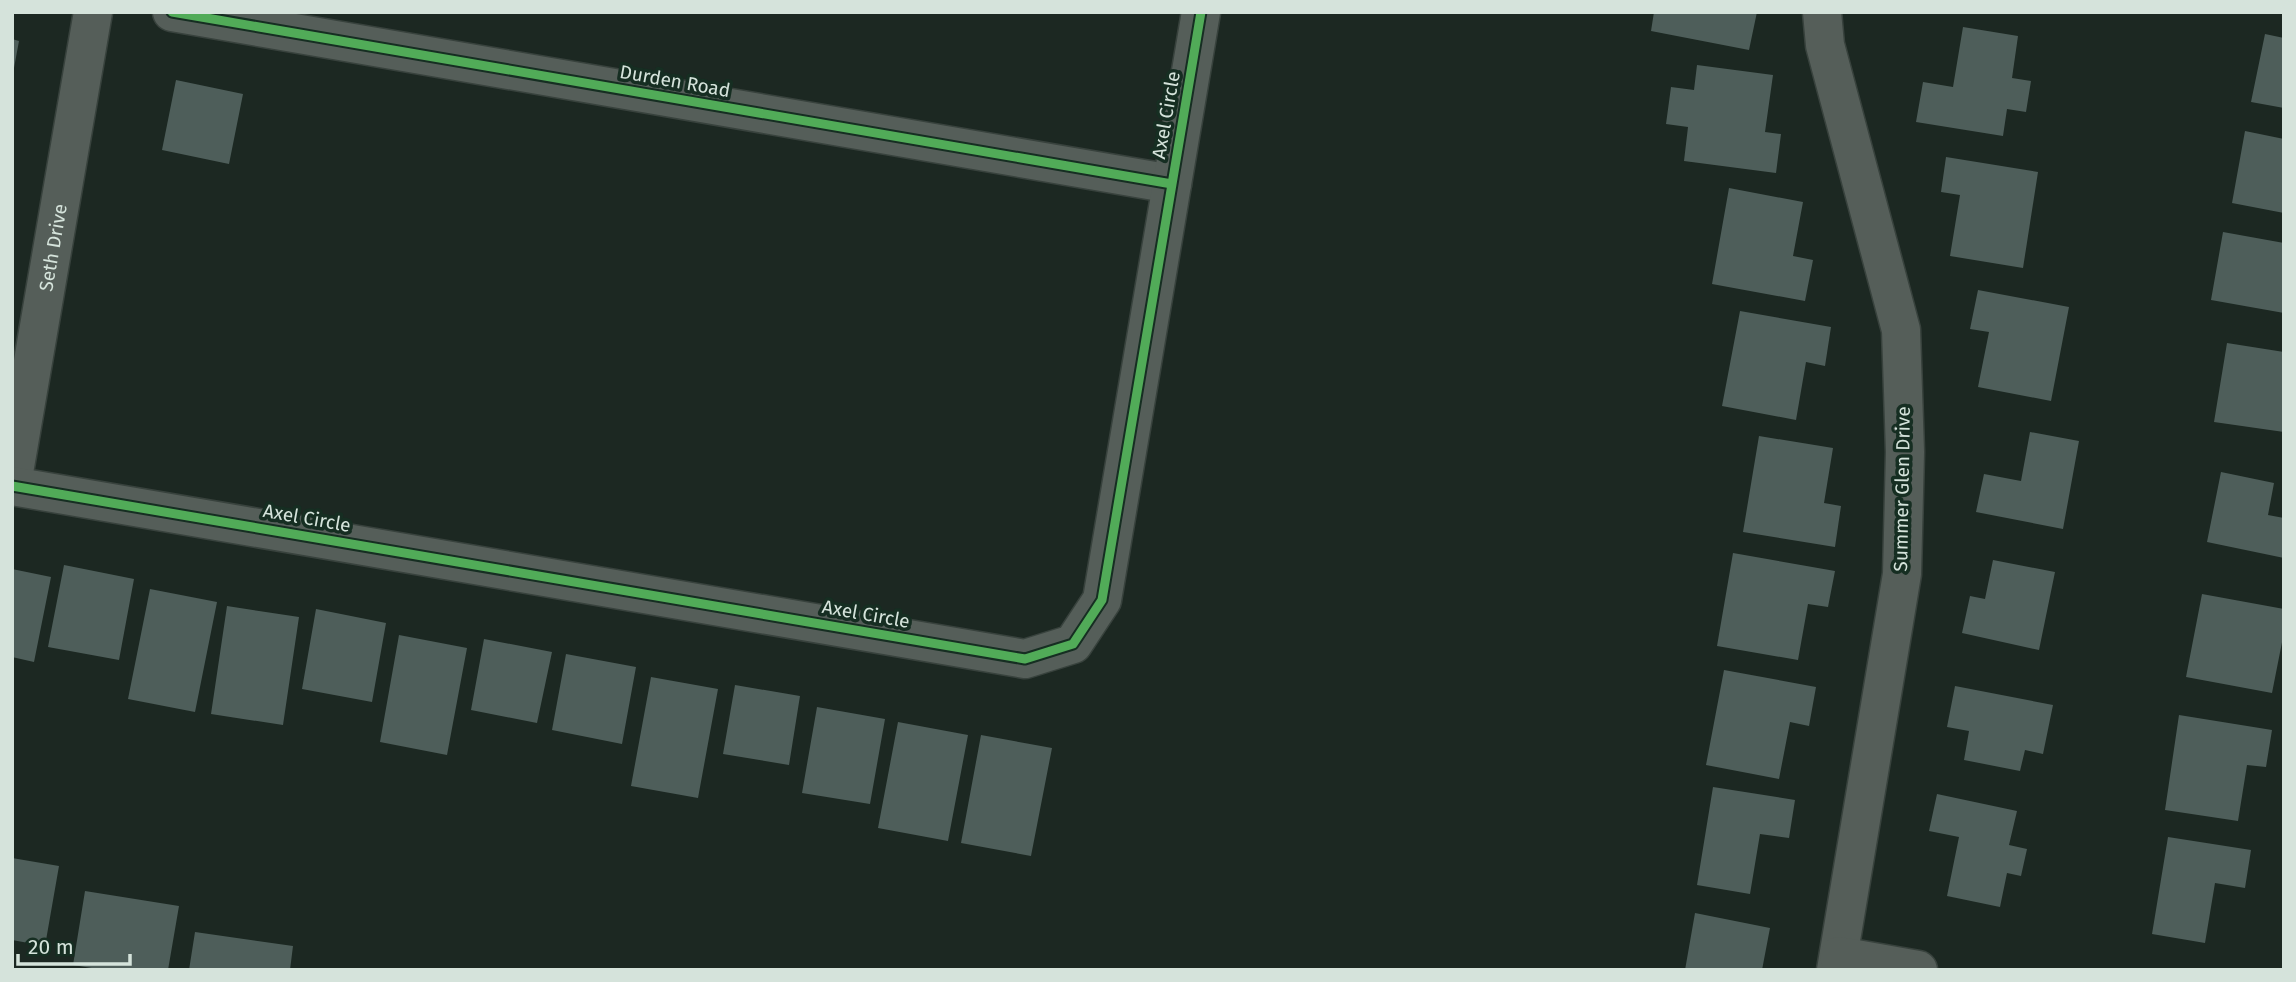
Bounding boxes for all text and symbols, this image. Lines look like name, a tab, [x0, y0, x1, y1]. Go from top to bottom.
street label: Durden Road	[618, 60, 732, 102]
street label: Axel Circle	[1147, 69, 1185, 161]
street label: Seth Drive	[34, 202, 71, 293]
street label: Summer Glen Drive	[1889, 406, 1915, 572]
street label: Axel Circle	[261, 499, 353, 537]
street label: Axel Circle	[820, 595, 912, 633]
scale bar	[18, 922, 130, 966]
text: 20 m	[28, 934, 74, 960]

